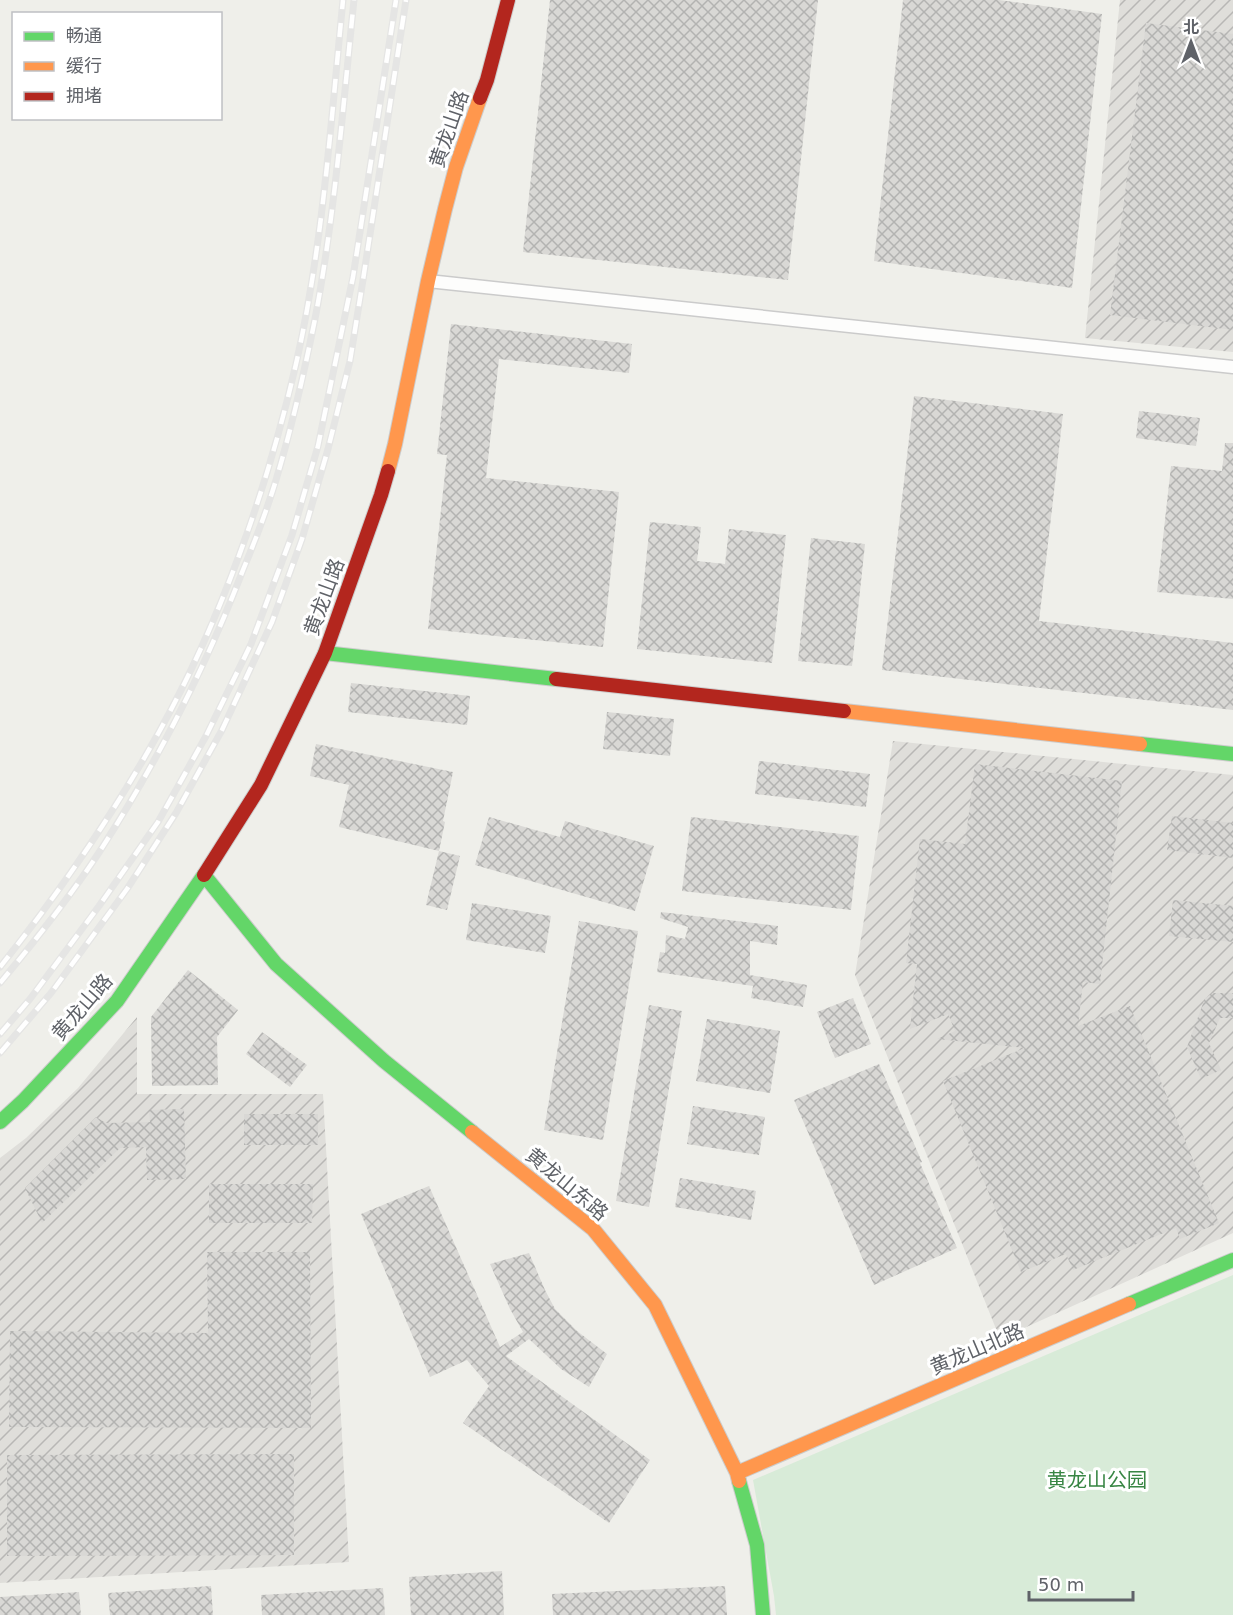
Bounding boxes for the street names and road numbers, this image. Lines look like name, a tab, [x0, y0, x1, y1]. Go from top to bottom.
street label: 黄龙山路	[425, 87, 473, 171]
street label: 黄龙山路	[299, 555, 349, 639]
street label: 黄龙山路	[47, 969, 117, 1045]
street label: 黄龙山东路	[521, 1143, 613, 1225]
street label: 黄龙山北路	[926, 1318, 1028, 1380]

